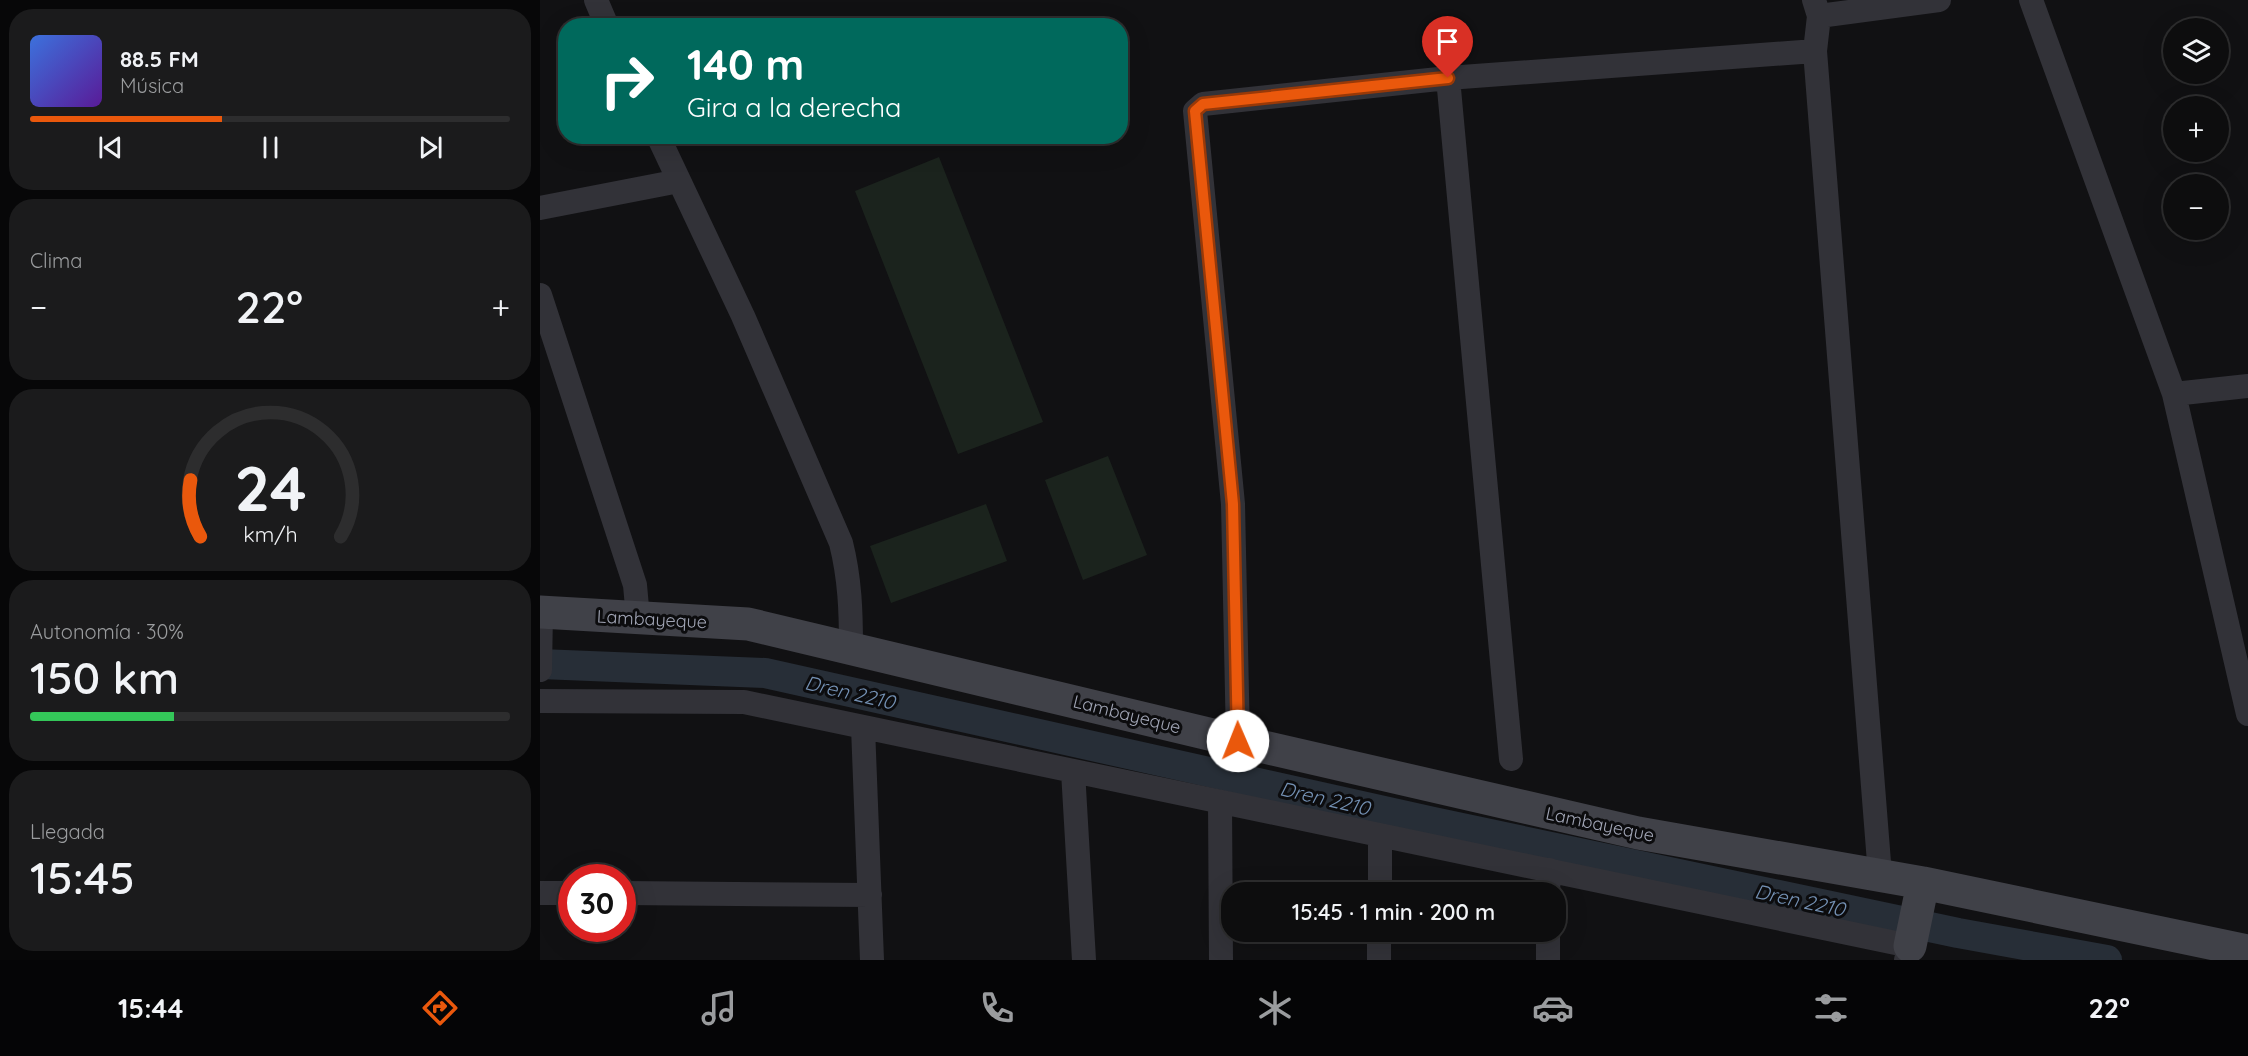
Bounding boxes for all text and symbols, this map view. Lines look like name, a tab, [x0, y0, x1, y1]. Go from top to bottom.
pin	[1422, 16, 1473, 78]
map controls	[2163, 18, 2229, 240]
button: layers	[2163, 18, 2229, 84]
icon: arrive	[1431, 25, 1464, 58]
text: 140 m	[687, 38, 804, 91]
icon: right	[588, 42, 666, 120]
text: 88.5 FM	[120, 45, 199, 73]
text: Música	[120, 73, 184, 98]
text: Gira a la derecha	[687, 90, 901, 124]
button: +	[2163, 96, 2229, 162]
icon: previous	[94, 131, 127, 164]
icon: pause	[254, 131, 287, 164]
icon: next	[414, 131, 447, 164]
button: −	[2163, 174, 2229, 240]
text: Clima	[30, 248, 82, 273]
text: 22°	[236, 278, 303, 334]
text: −	[30, 286, 47, 327]
text: +	[491, 286, 510, 327]
text: 24	[234, 449, 306, 527]
text: km/h	[243, 521, 297, 547]
street label: Lambayeque	[596, 605, 708, 633]
text: Autonomía · 30%	[30, 619, 184, 644]
text: 150 km	[30, 649, 179, 705]
water label: Dren 2210	[803, 670, 899, 715]
street label: Lambayeque	[1071, 689, 1183, 739]
position arrow	[1206, 709, 1270, 773]
water label: Dren 2210	[1278, 776, 1374, 821]
street label: Lambayeque	[1544, 801, 1656, 847]
text: Llegada	[30, 819, 105, 844]
text: 15:45	[30, 849, 135, 905]
speed limit sign: 30	[558, 864, 636, 942]
water label: Dren 2210	[1753, 878, 1849, 922]
text: 15:45 · 1 min · 200 m	[1292, 898, 1495, 926]
icon: directions	[419, 987, 461, 1029]
icon: music	[698, 987, 740, 1029]
icon: phone	[976, 987, 1018, 1029]
icon: climate	[1254, 987, 1296, 1029]
icon: car	[1532, 987, 1574, 1029]
icon: filters	[1810, 987, 1852, 1029]
text: 15:44	[118, 991, 183, 1025]
text: 22°	[2088, 991, 2130, 1025]

